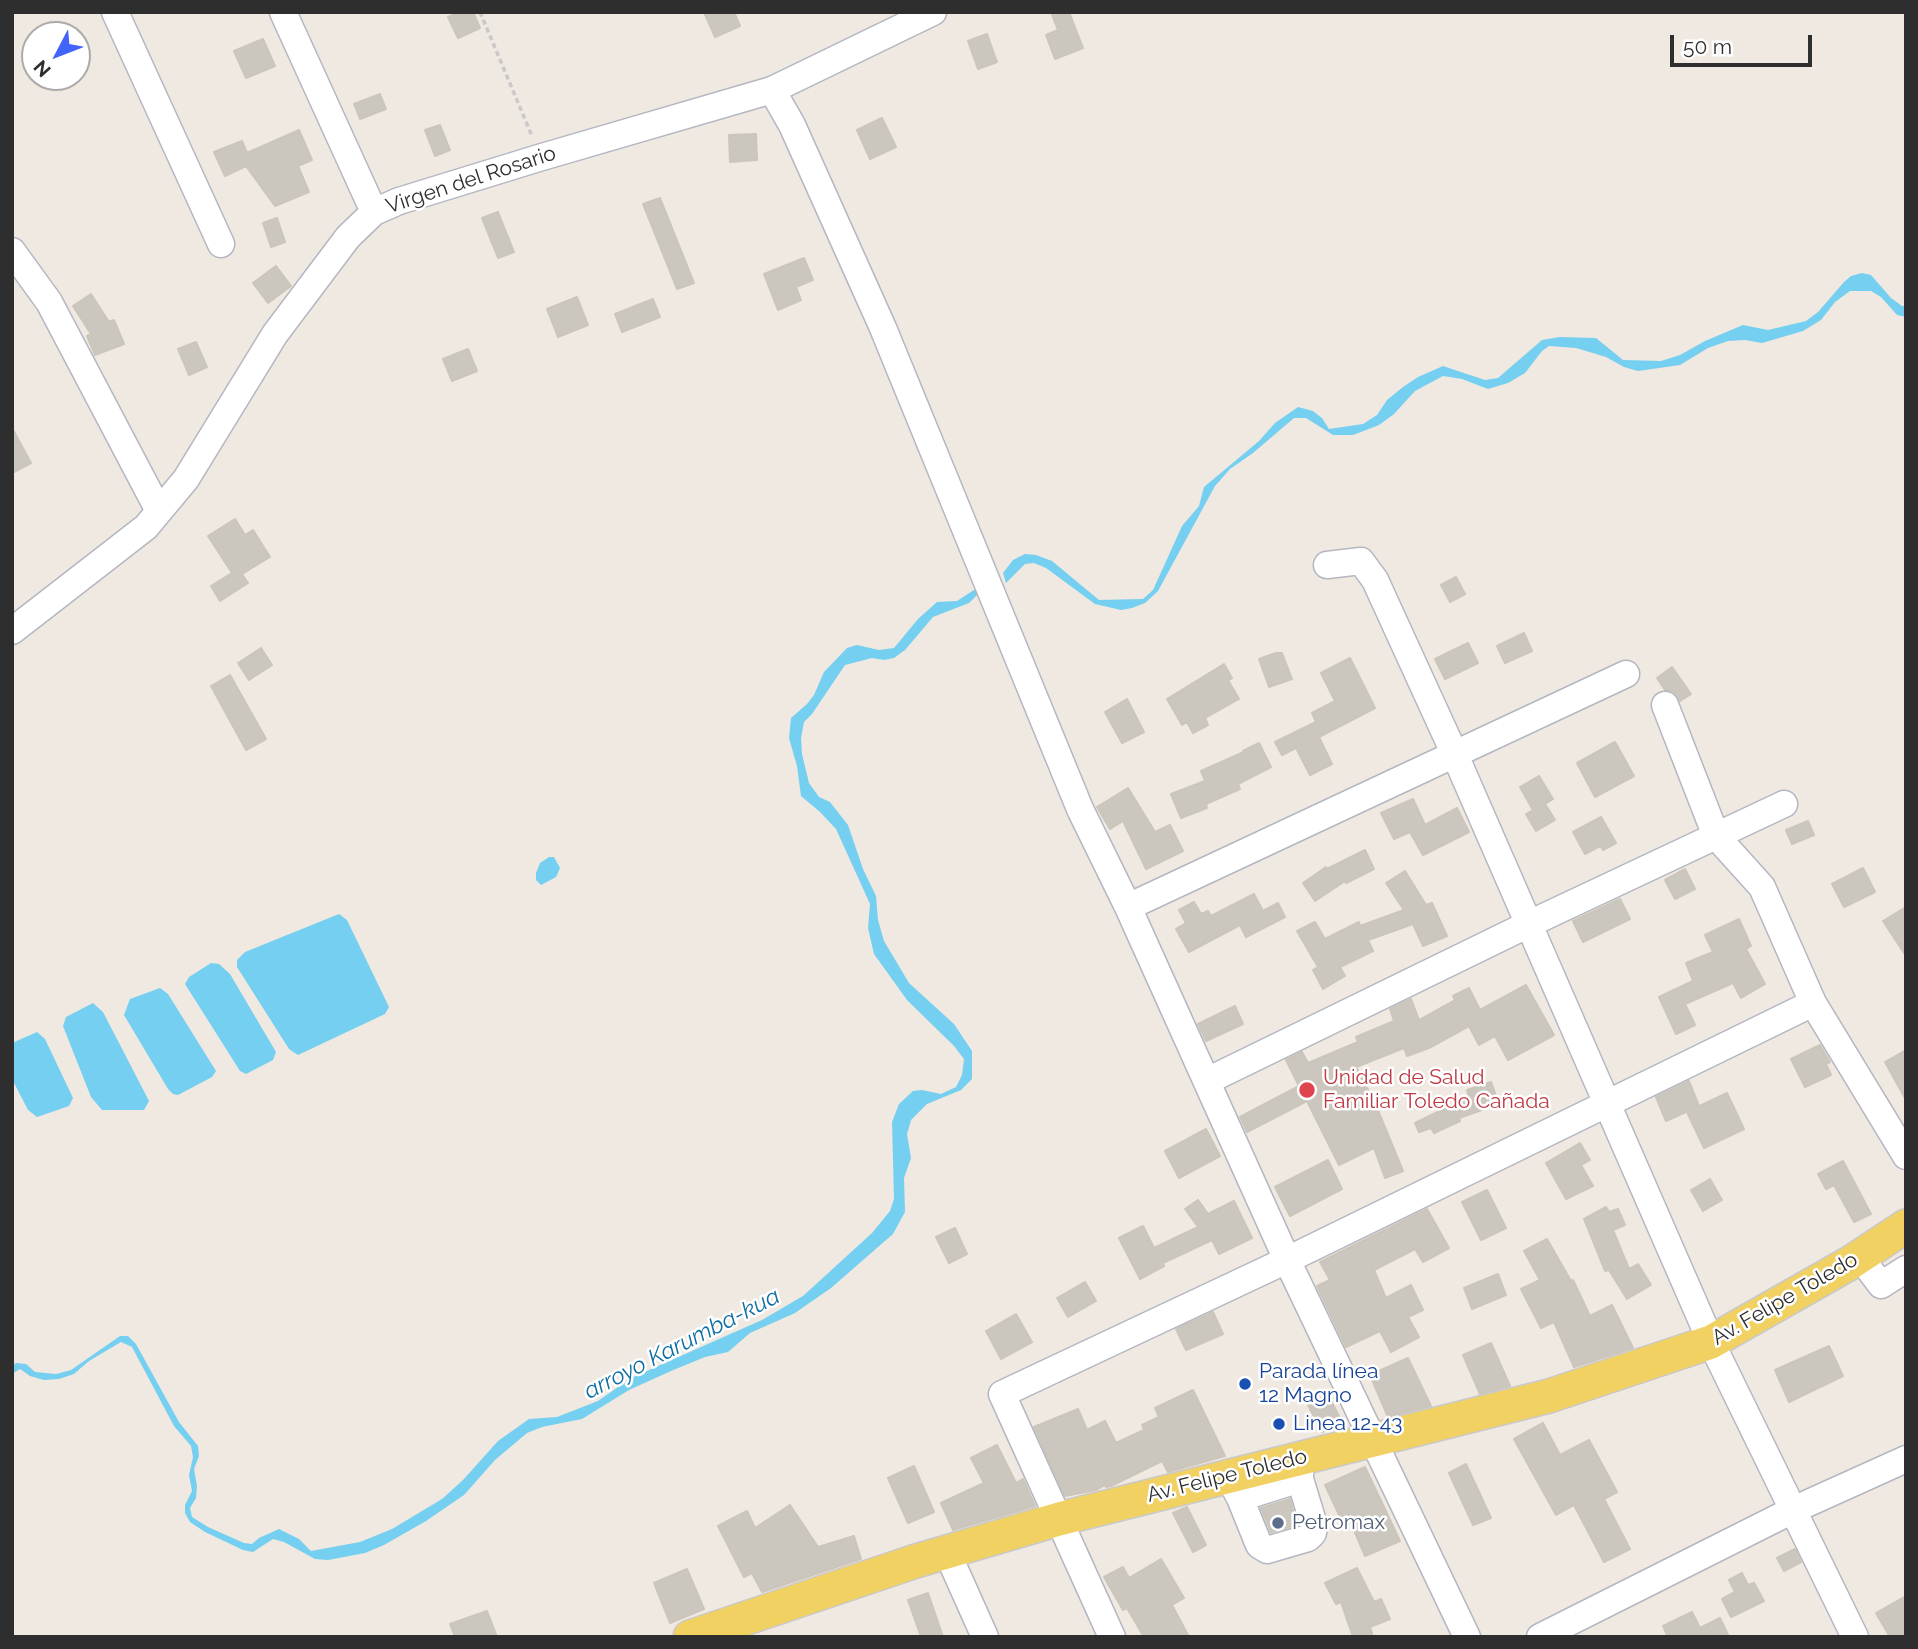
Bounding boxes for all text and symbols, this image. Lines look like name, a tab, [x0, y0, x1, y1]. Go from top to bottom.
north arrow	[21, 21, 91, 91]
scale bar	[1673, 21, 1815, 65]
text: 50 m	[1683, 34, 1732, 59]
text: N	[29, 56, 55, 81]
street label: Virgen del Rosario	[383, 141, 559, 219]
place label: Unidad de Salud Familiar Toledo Cañada	[1323, 1065, 1550, 1115]
marker: Unidad de Salud Familiar Toledo Cañada	[1297, 1080, 1317, 1100]
street label: Av. Felipe Toledo	[1708, 1247, 1862, 1351]
water label: arroyo Karumba-kua	[579, 1283, 785, 1405]
place label: Parada línea 12 Magno	[1259, 1359, 1378, 1409]
marker: Parada línea 12 Magno	[1237, 1376, 1253, 1392]
place label: Linea 12-43	[1293, 1411, 1403, 1437]
marker: Linea 12-43	[1271, 1416, 1287, 1432]
street label: Av. Felipe Toledo	[1144, 1444, 1310, 1508]
place label: Petromax	[1292, 1510, 1385, 1536]
marker: Petromax	[1270, 1515, 1286, 1531]

